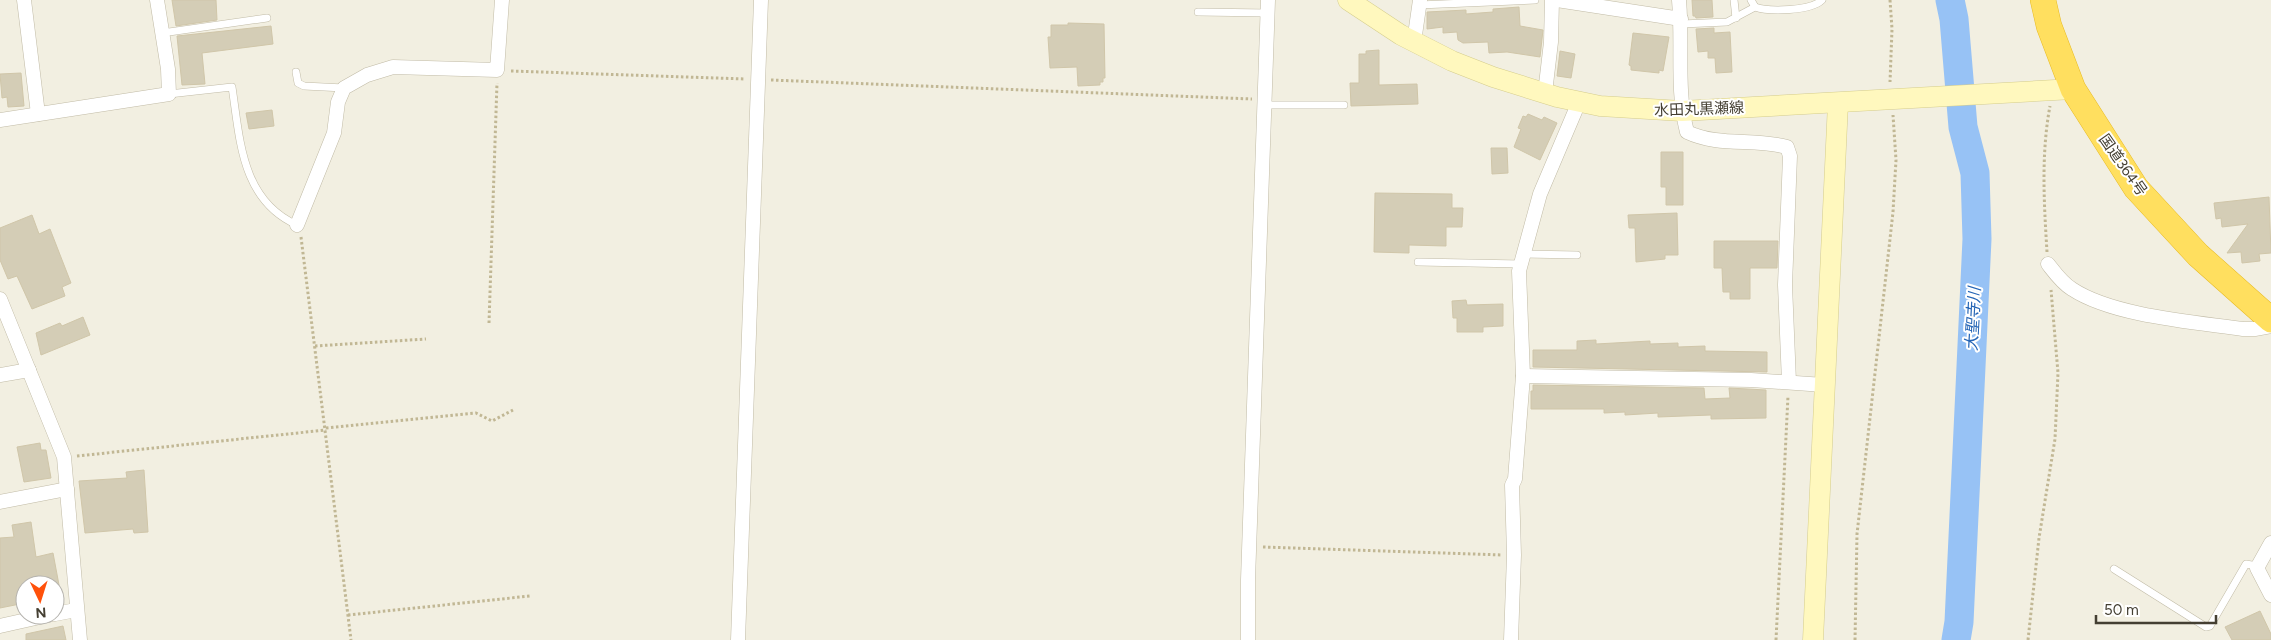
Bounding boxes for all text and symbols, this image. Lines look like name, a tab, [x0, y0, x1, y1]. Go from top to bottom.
street label: 水田丸黒瀬線	[1654, 98, 1744, 120]
street label: 国道364号	[2095, 131, 2151, 199]
water label: 大聖寺川	[1962, 285, 1984, 351]
north arrow	[15, 575, 65, 625]
scale bar	[2096, 592, 2216, 624]
text: 50 m	[2104, 601, 2139, 619]
text: N	[35, 604, 47, 621]

